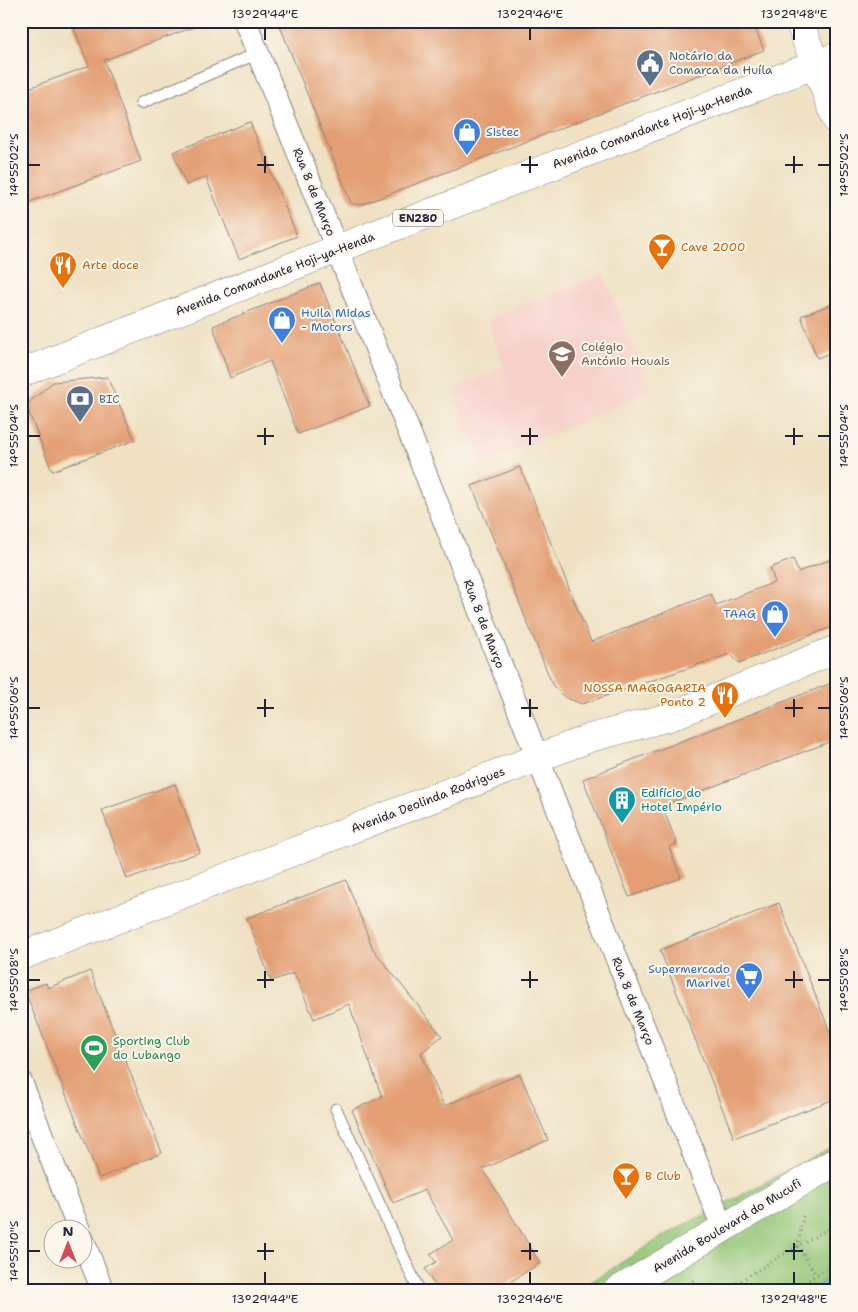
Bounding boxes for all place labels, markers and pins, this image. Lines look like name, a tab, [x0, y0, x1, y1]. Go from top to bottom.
public building icon: Notário da Comarca da Huíla	[635, 48, 665, 87]
place label: Notário da Comarca da Huíla	[669, 48, 773, 78]
shop icon: Sistec	[452, 117, 482, 156]
place label: Sistec	[486, 124, 519, 140]
bar icon: Cave 2000	[647, 232, 677, 271]
place label: Cave 2000	[681, 239, 745, 255]
restaurant icon: Arte doce	[48, 250, 78, 289]
place label: Arte doce	[82, 257, 139, 273]
shop icon: Huila Midas - Motors	[267, 305, 297, 344]
place label: Huila Midas - Motors	[301, 305, 371, 335]
school or university icon: Colégio António Houais	[547, 339, 577, 378]
place label: Colégio António Houais	[581, 339, 670, 369]
bank icon: BIC	[65, 384, 95, 423]
place label: BIC	[99, 391, 120, 407]
shop icon: TAAG	[760, 599, 790, 638]
place label: TAAG	[723, 606, 756, 622]
place label: NOSSA MAGOGARIA Ponto 2	[584, 680, 706, 710]
restaurant icon: NOSSA MAGOGARIA Ponto 2	[710, 680, 740, 719]
building icon: Edifício do Hotel Império	[607, 785, 637, 824]
place label: Edifício do Hotel Império	[641, 785, 722, 815]
place label: Supermercado Marivel	[648, 961, 730, 991]
supermarket icon: Supermercado Marivel	[734, 961, 764, 1000]
sports icon: Sporting Club do Lubango	[79, 1033, 109, 1072]
place label: Sporting Club do Lubango	[113, 1033, 190, 1063]
bar icon: B Club	[611, 1161, 641, 1200]
place label: B Club	[645, 1168, 681, 1184]

